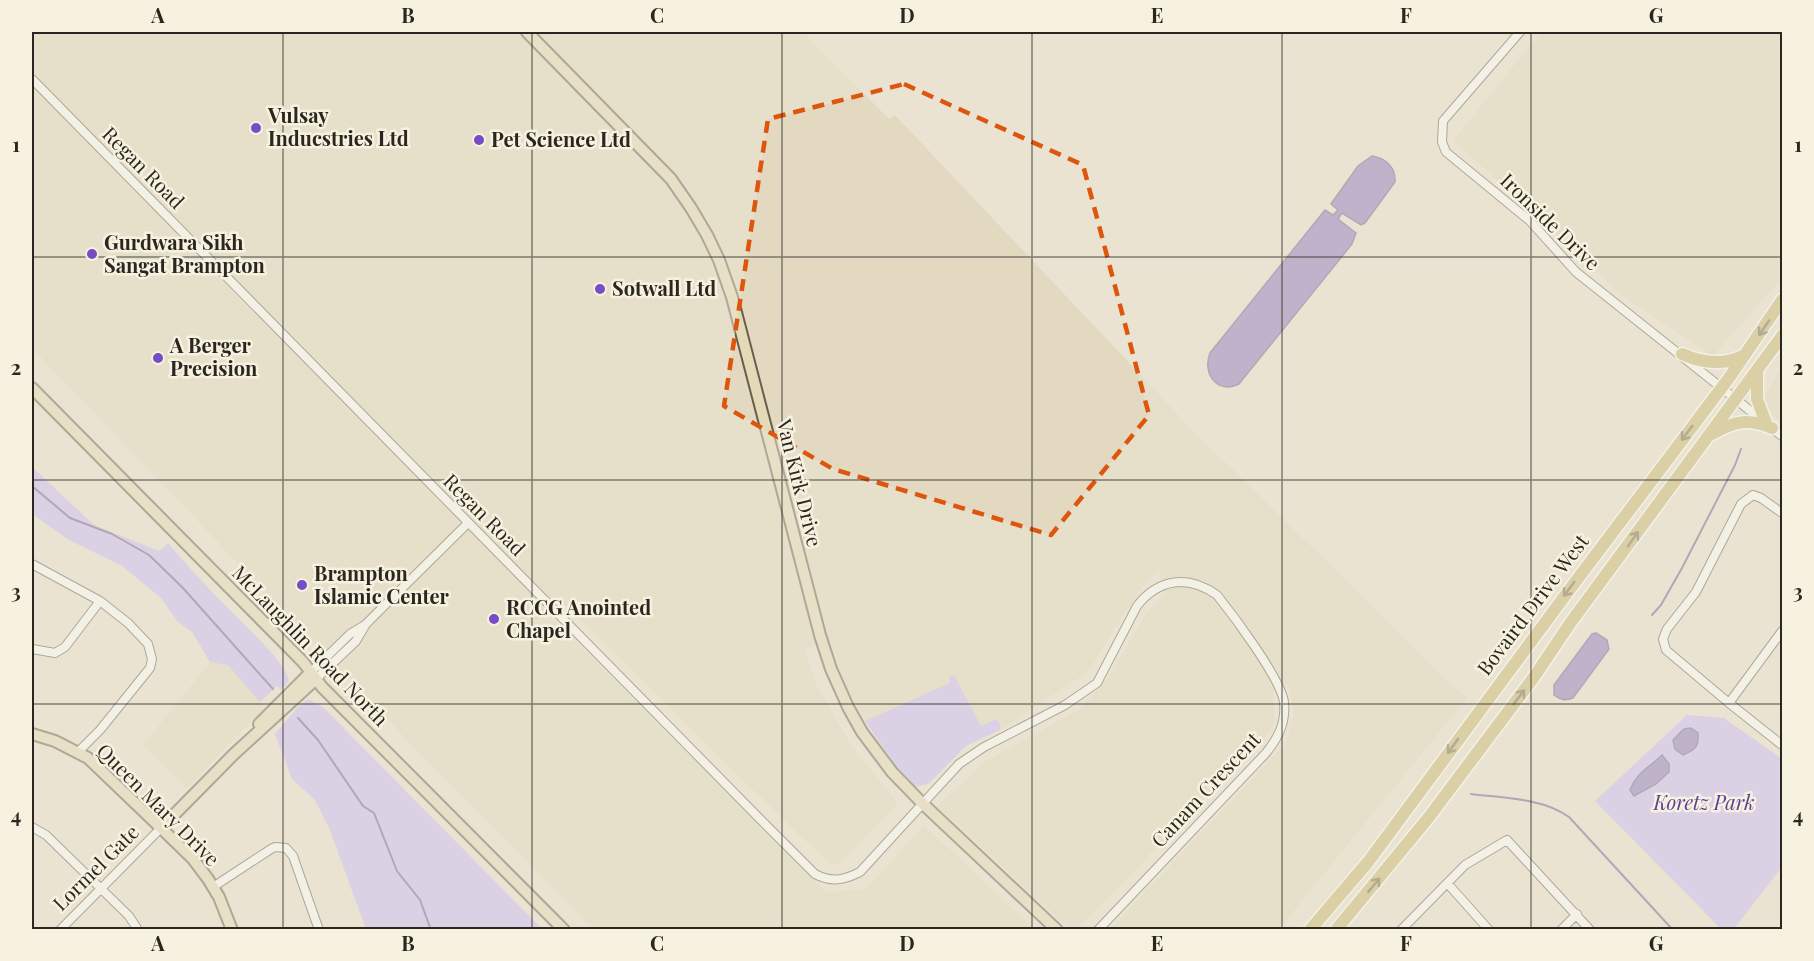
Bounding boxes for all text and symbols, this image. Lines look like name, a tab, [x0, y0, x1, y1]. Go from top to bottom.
text: A	[150, 1, 165, 28]
text: B	[401, 1, 415, 28]
text: C	[650, 1, 664, 28]
text: D	[899, 1, 915, 28]
text: E	[1151, 1, 1163, 28]
text: F	[1400, 1, 1412, 28]
text: G	[1649, 1, 1664, 28]
place label: Vulsay Inducstries Ltd	[267, 101, 409, 151]
street label: Regan Road	[97, 120, 191, 214]
marker: Vulsay Inducstries Ltd	[249, 121, 263, 135]
place label: Pet Science Ltd	[491, 125, 631, 152]
text: 1	[12, 130, 20, 157]
text: 1	[1794, 130, 1802, 157]
marker: Pet Science Ltd	[472, 133, 486, 147]
street label: Ironside Drive	[1495, 167, 1607, 275]
place label: Gurdwara Sikh Sangat Brampton	[104, 228, 265, 278]
marker: Gurdwara Sikh Sangat Brampton	[85, 247, 99, 261]
place label: Sotwall Ltd	[612, 274, 716, 301]
marker: Sotwall Ltd	[593, 282, 607, 296]
one-way arrow	[1758, 319, 1770, 336]
place label: A Berger Precision	[169, 331, 258, 381]
marker: A Berger Precision	[151, 351, 165, 365]
text: 2	[11, 353, 21, 380]
text: 2	[1793, 353, 1803, 380]
street label: Van Kirk Drive	[771, 415, 829, 549]
one-way arrow	[1680, 425, 1693, 441]
street label: Regan Road	[438, 467, 532, 561]
street label: Bovaird Drive West	[1470, 527, 1594, 680]
one-way arrow	[1627, 531, 1639, 548]
street label: McLaughlin Road North	[227, 559, 395, 731]
place label: Brampton Islamic Center	[314, 559, 449, 609]
text: 3	[11, 577, 21, 604]
text: 3	[1793, 577, 1803, 604]
marker: Brampton Islamic Center	[295, 578, 309, 592]
one-way arrow	[1563, 581, 1576, 597]
place label: RCCG Anointed Chapel	[506, 593, 651, 643]
marker: RCCG Anointed Chapel	[487, 612, 501, 626]
one-way arrow	[1513, 690, 1525, 706]
street label: Canam Crescent	[1144, 725, 1266, 853]
street label: Queen Mary Drive	[92, 737, 226, 871]
one-way arrow	[1447, 737, 1460, 753]
park label: Koretz Park	[1652, 788, 1755, 815]
text: 4	[11, 801, 21, 828]
text: 4	[1793, 801, 1803, 828]
street label: Lormel Gate	[46, 818, 144, 916]
one-way arrow	[1367, 877, 1380, 893]
text: A	[150, 929, 165, 956]
text: B	[401, 929, 415, 956]
text: C	[650, 929, 664, 956]
text: D	[899, 929, 915, 956]
text: E	[1151, 929, 1163, 956]
text: F	[1400, 929, 1412, 956]
text: G	[1649, 929, 1664, 956]

